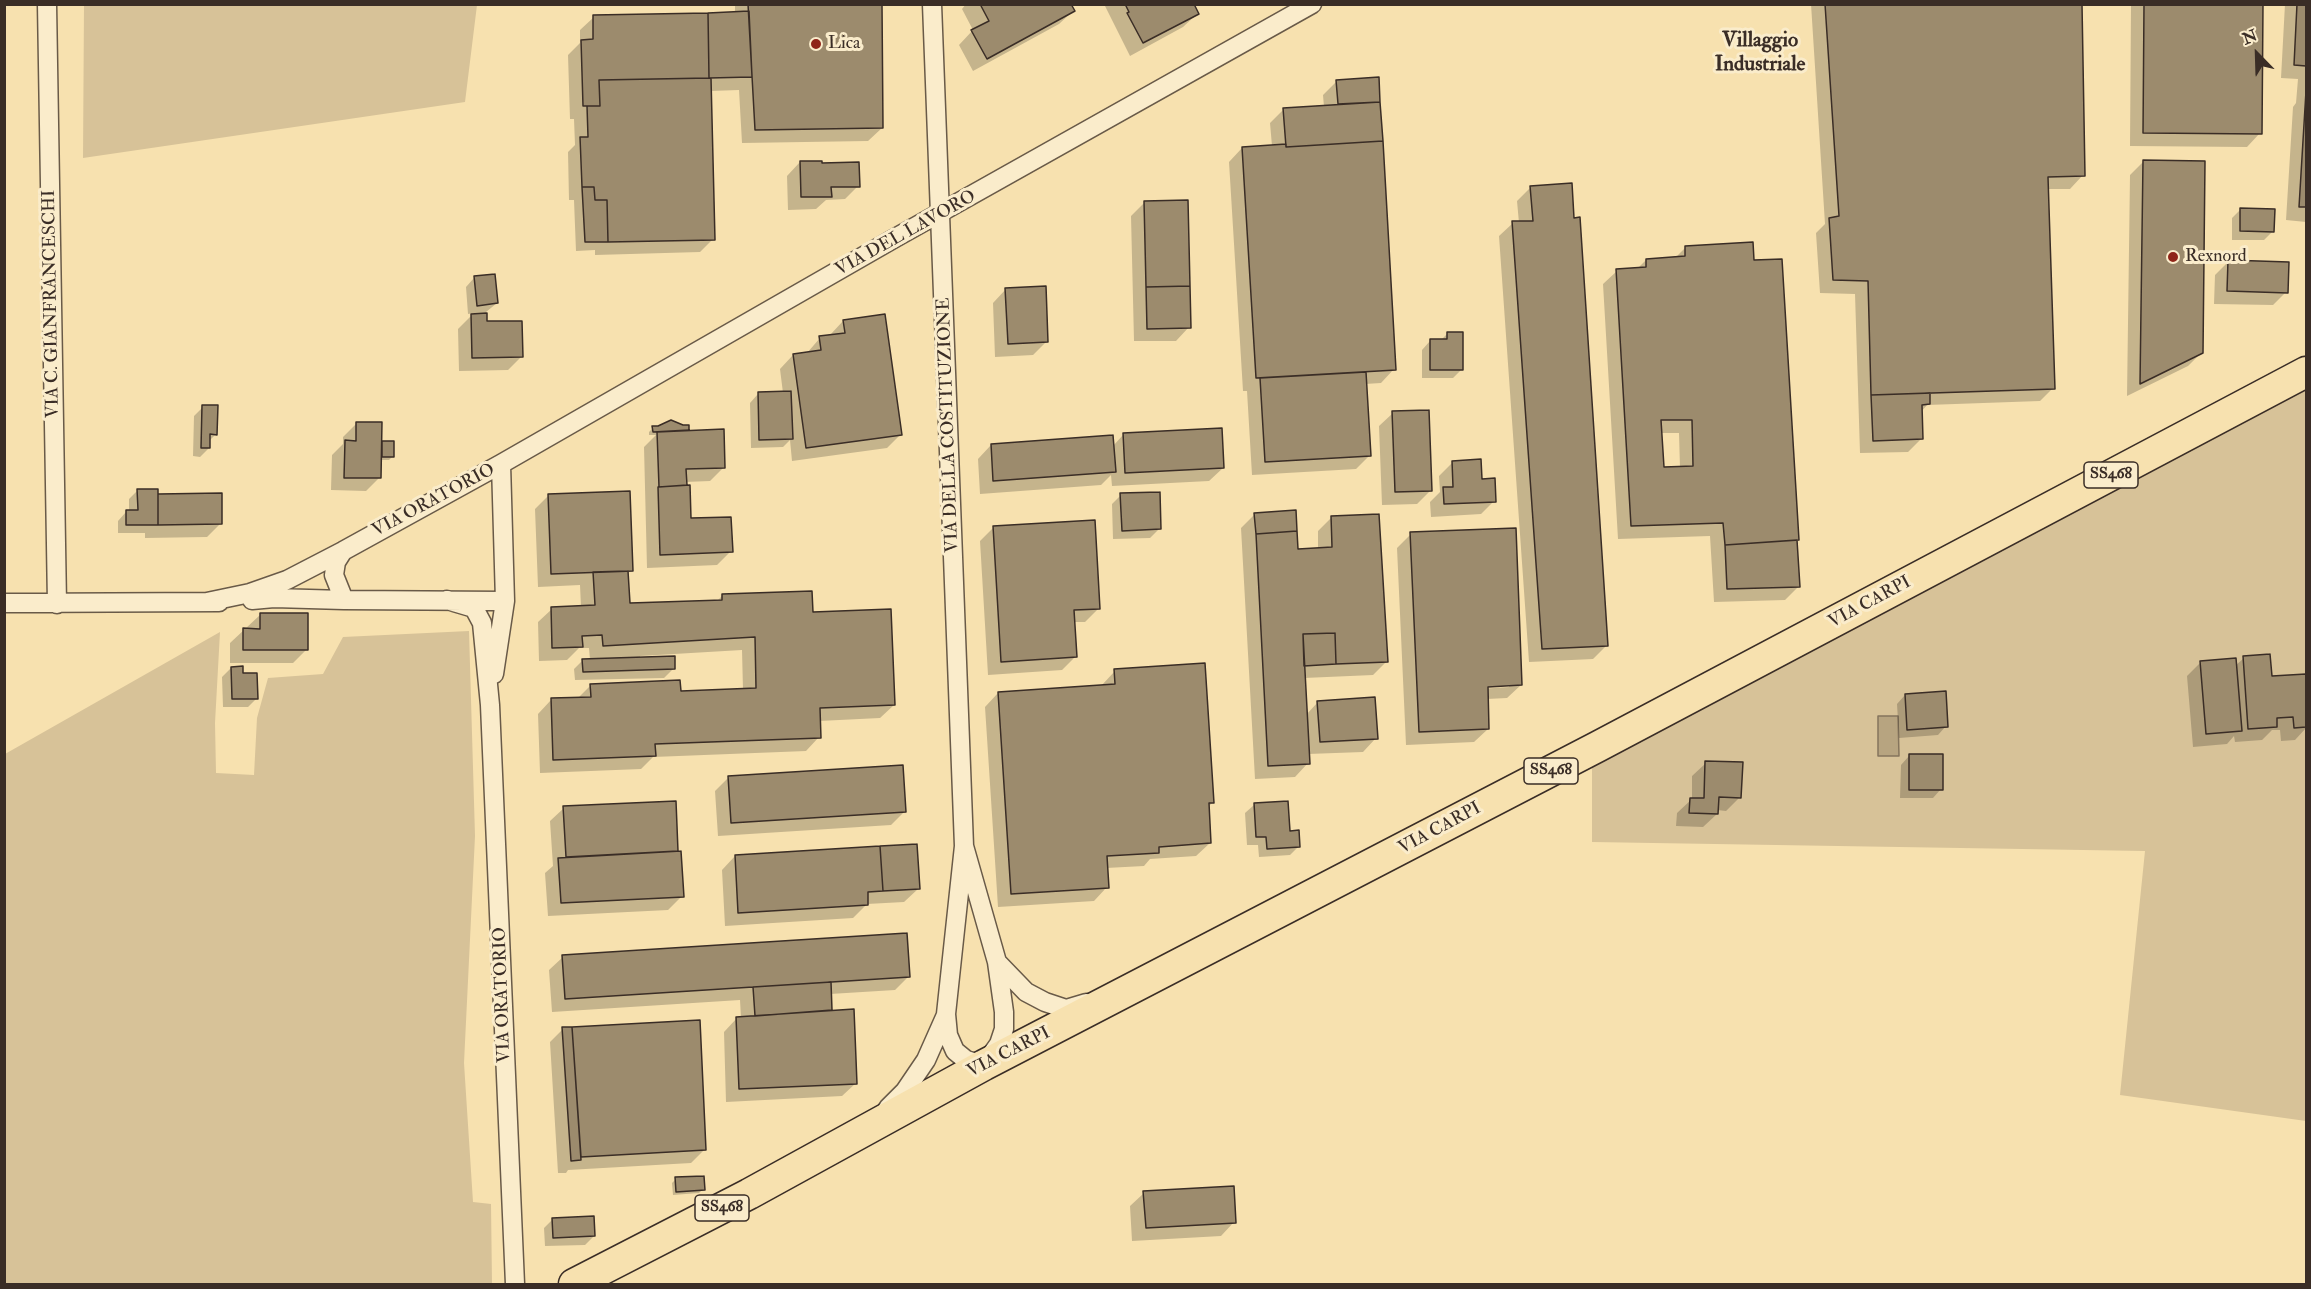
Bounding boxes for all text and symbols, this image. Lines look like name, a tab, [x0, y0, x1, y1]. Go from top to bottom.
north arrow	[2227, 24, 2287, 84]
text: N	[2239, 25, 2260, 49]
district label: Villaggio Industriale	[1715, 28, 1805, 78]
place label: Lica	[828, 33, 860, 55]
marker: Lica	[809, 37, 823, 51]
street label: VIA DEL LAVORO	[832, 186, 980, 282]
street label: VIA C. GIANFRANCESCHI	[39, 190, 65, 418]
place label: Rexnord	[2185, 246, 2247, 268]
marker: Rexnord	[2166, 250, 2180, 264]
street label: VIA DELLA COSTITUZIONE	[934, 297, 964, 553]
street label: VIA ORATORIO	[369, 460, 499, 542]
road number: SS468	[2084, 462, 2138, 488]
street label: VIA CARPI	[1825, 572, 1915, 634]
road number: SS468	[1524, 758, 1578, 784]
street label: VIA CARPI	[1395, 798, 1485, 860]
street label: VIA ORATORIO	[490, 927, 516, 1063]
street label: VIA CARPI	[964, 1023, 1054, 1083]
road number: SS468	[695, 1195, 749, 1221]

